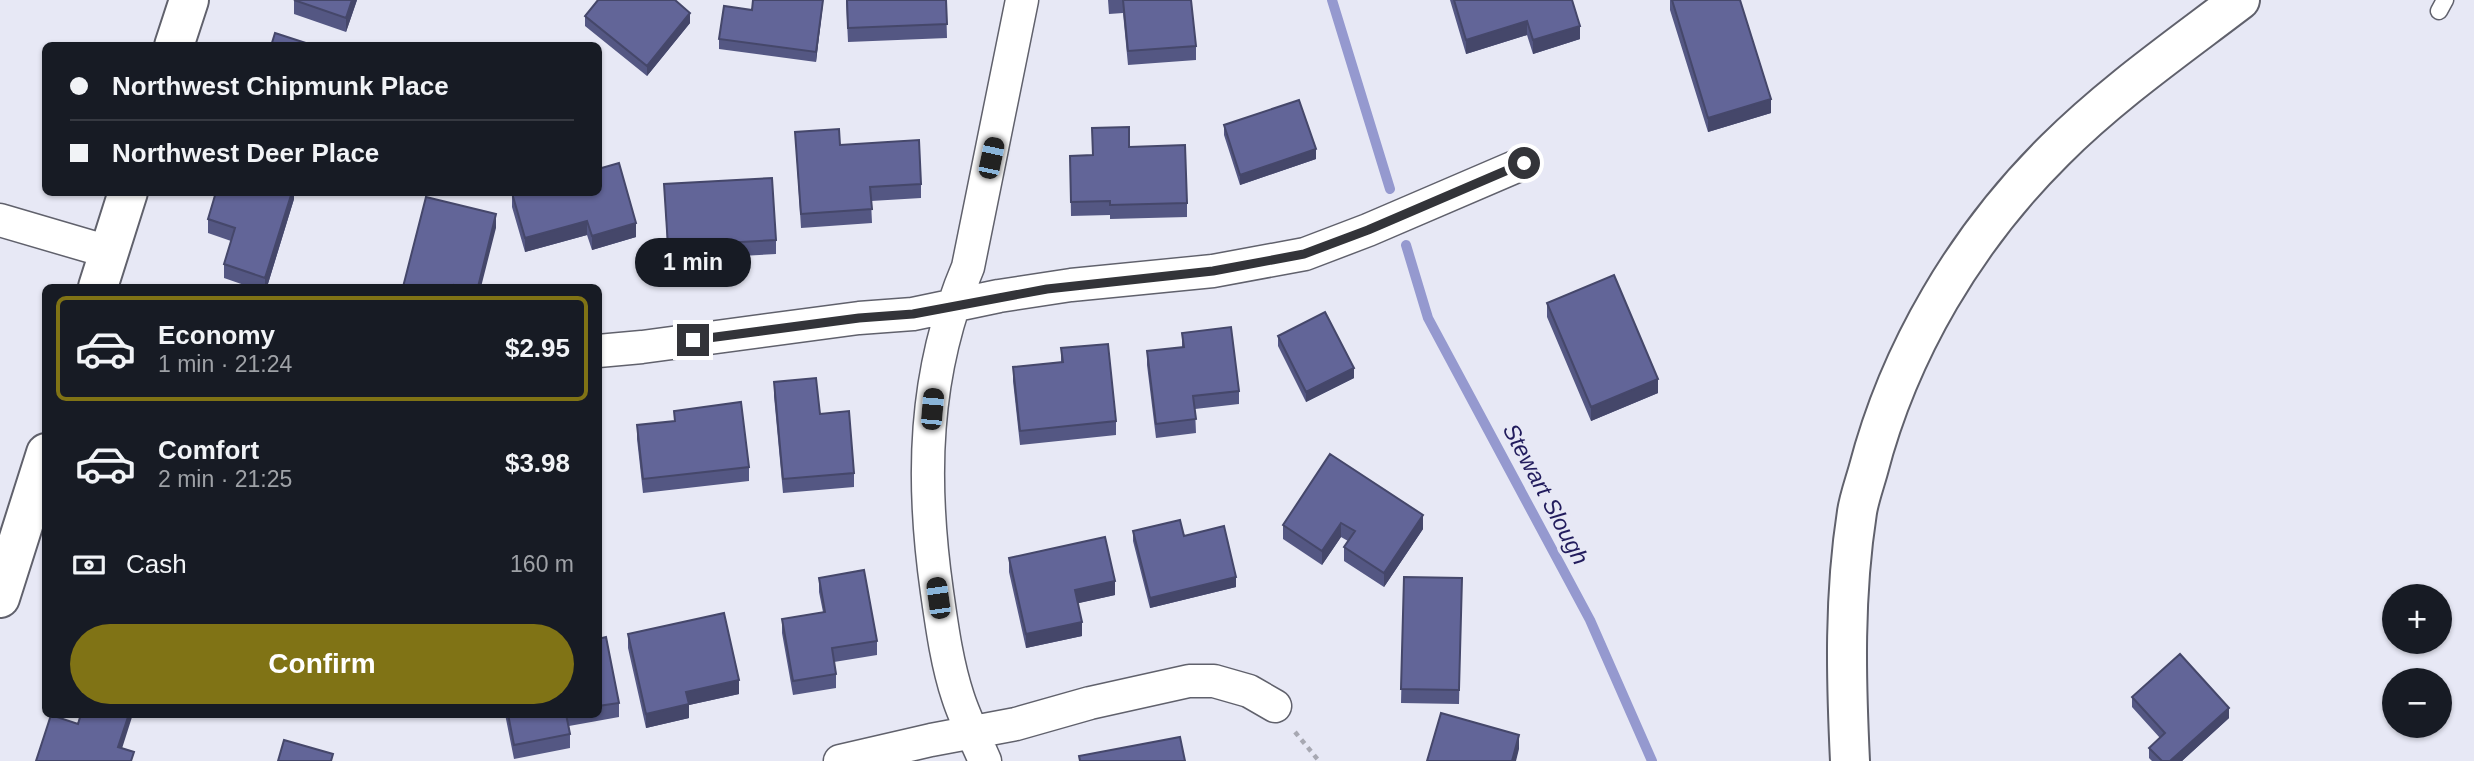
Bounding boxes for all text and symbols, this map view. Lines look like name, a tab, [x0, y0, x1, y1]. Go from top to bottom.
text: Northwest Chipmunk Place	[112, 71, 449, 101]
car	[977, 135, 1006, 181]
text: Northwest Deer Place	[112, 138, 379, 168]
route start	[1508, 147, 1540, 179]
callout: 1 min	[635, 238, 751, 288]
text: 1 min	[663, 249, 723, 275]
icon: car	[74, 317, 137, 380]
text: Economy	[158, 320, 275, 350]
route end	[677, 324, 709, 356]
text: $2.95	[505, 333, 570, 363]
text: 1 min · 21:24	[158, 351, 292, 377]
car	[920, 387, 945, 431]
water label: Stewart Slough	[1498, 419, 1594, 569]
icon: car	[74, 432, 137, 495]
text: Comfort	[158, 435, 259, 465]
text: $3.98	[505, 448, 570, 478]
text: 2 min · 21:25	[158, 466, 292, 492]
icon: cash	[70, 546, 108, 584]
text: Cash	[126, 549, 187, 579]
text: 160 m	[510, 551, 574, 577]
car	[925, 576, 952, 620]
map controls	[2382, 584, 2452, 738]
button: +	[2382, 584, 2452, 654]
button: Confirm	[70, 624, 574, 704]
button: −	[2382, 668, 2452, 738]

